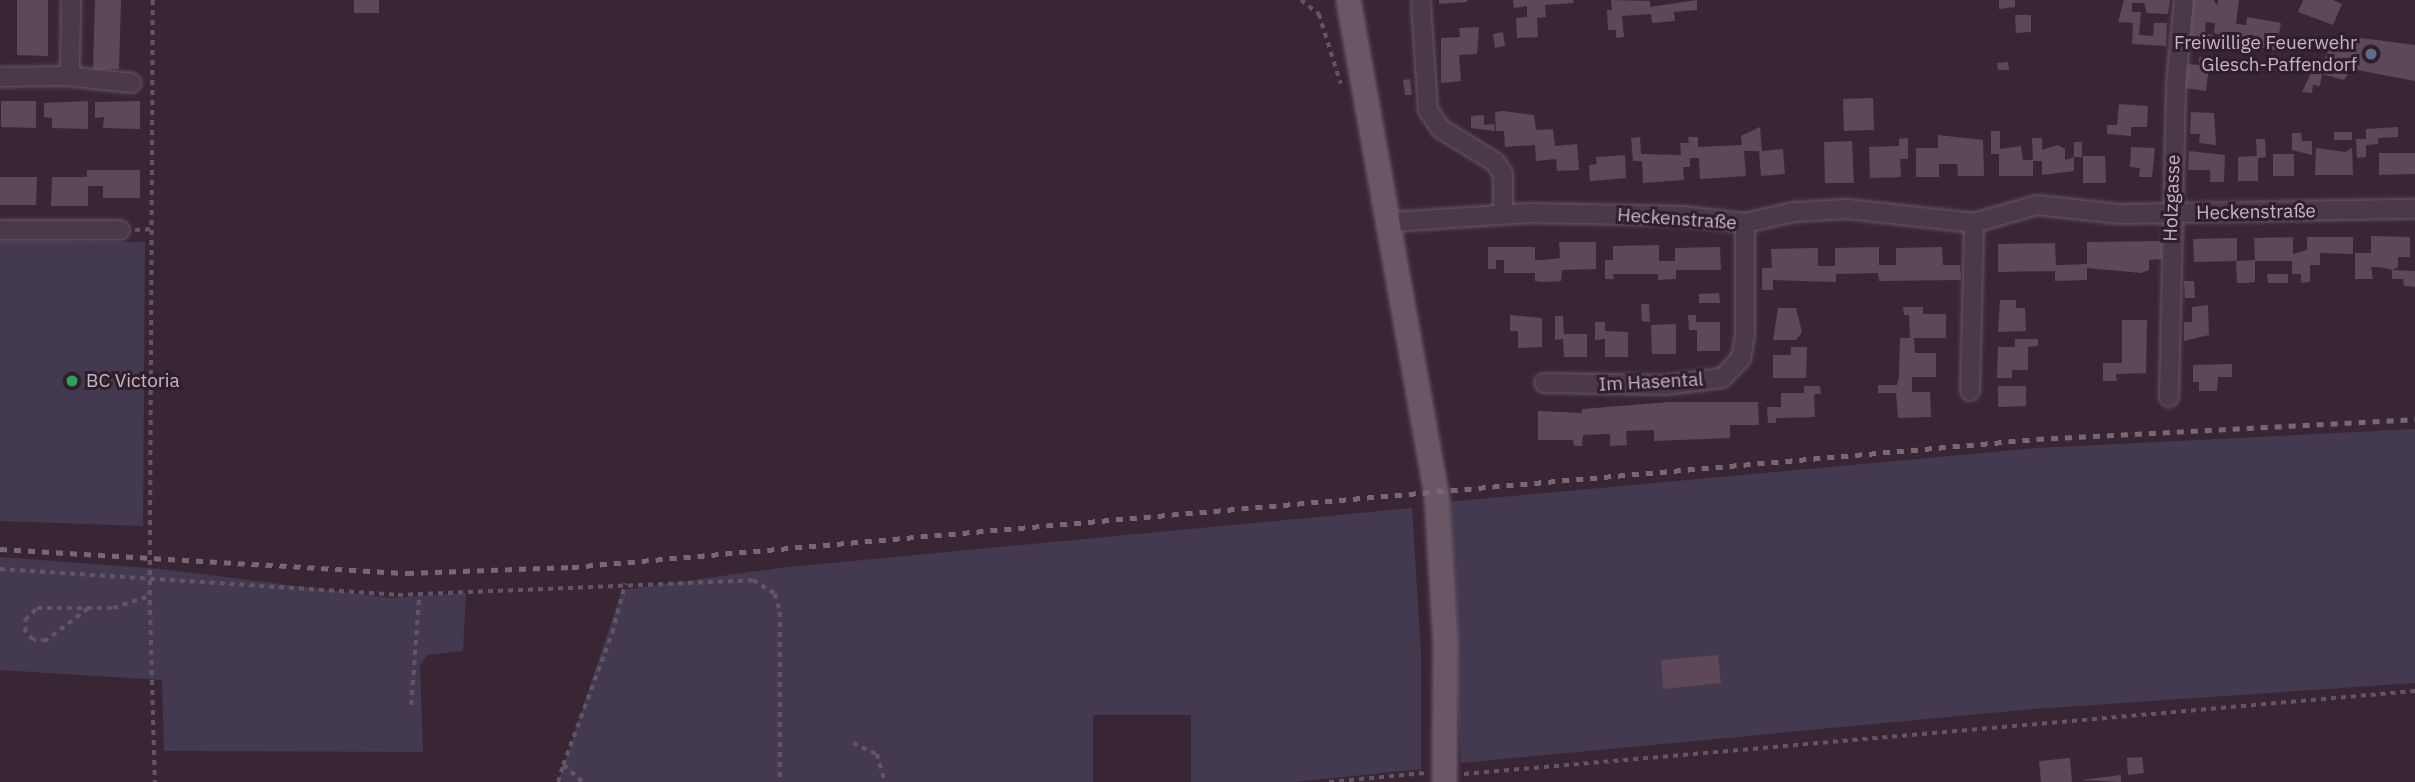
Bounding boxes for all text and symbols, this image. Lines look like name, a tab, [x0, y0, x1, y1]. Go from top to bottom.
place label: Freiwillige Feuerwehr Glesch-Paffendorf	[2174, 32, 2357, 76]
marker: Freiwillige Feuerwehr Glesch-Paffendorf	[2363, 46, 2379, 62]
street label: Holzgasse	[2159, 154, 2185, 242]
street label: Heckenstraße	[2196, 200, 2316, 224]
street label: Heckenstraße	[1616, 203, 1738, 235]
street label: Im Hasental	[1598, 368, 1704, 396]
place label: BC Victoria	[86, 370, 180, 392]
marker: BC Victoria	[64, 373, 80, 389]

